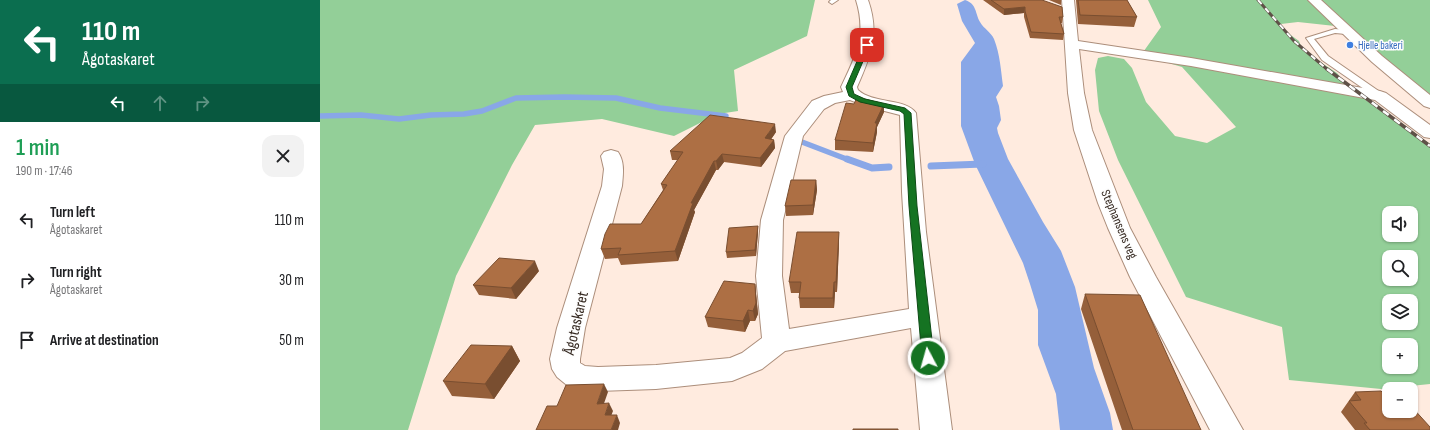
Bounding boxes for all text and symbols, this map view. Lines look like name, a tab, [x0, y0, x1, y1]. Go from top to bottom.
text: 110 m	[82, 15, 140, 48]
icon: left	[16, 16, 68, 68]
pin	[850, 28, 884, 62]
icon: arrive	[856, 34, 878, 56]
place label: Hjelle bakeri	[1358, 39, 1403, 52]
marker: Hjelle bakeri	[1345, 40, 1355, 50]
text: Ågotaskaret	[82, 49, 155, 70]
icon: left	[107, 92, 129, 114]
icon: ahead	[149, 92, 171, 114]
icon: right	[191, 92, 213, 114]
text: 1 min	[16, 133, 60, 162]
button: close	[262, 135, 304, 177]
text: 190 m · 17:46	[16, 163, 72, 179]
street label: Stephansens veg	[1097, 187, 1141, 261]
text: Turn left	[50, 203, 95, 222]
map controls	[1382, 206, 1418, 418]
button: sound	[1382, 206, 1418, 242]
icon: left	[16, 209, 38, 231]
text: 110 m	[275, 211, 304, 230]
text: Ågotaskaret	[50, 222, 103, 238]
button: search	[1382, 250, 1418, 286]
text: Turn right	[50, 263, 102, 282]
icon: right	[16, 269, 38, 291]
text: 30 m	[279, 271, 304, 290]
text: Ågotaskaret	[50, 282, 103, 298]
street label: Ågotaskaret	[560, 290, 593, 358]
button: layers	[1382, 294, 1418, 330]
icon: arrive	[16, 329, 38, 351]
text: Arrive at destination	[50, 331, 159, 350]
text: 50 m	[279, 331, 304, 350]
position arrow	[907, 337, 949, 379]
button: +	[1382, 338, 1418, 374]
button: −	[1382, 382, 1418, 418]

